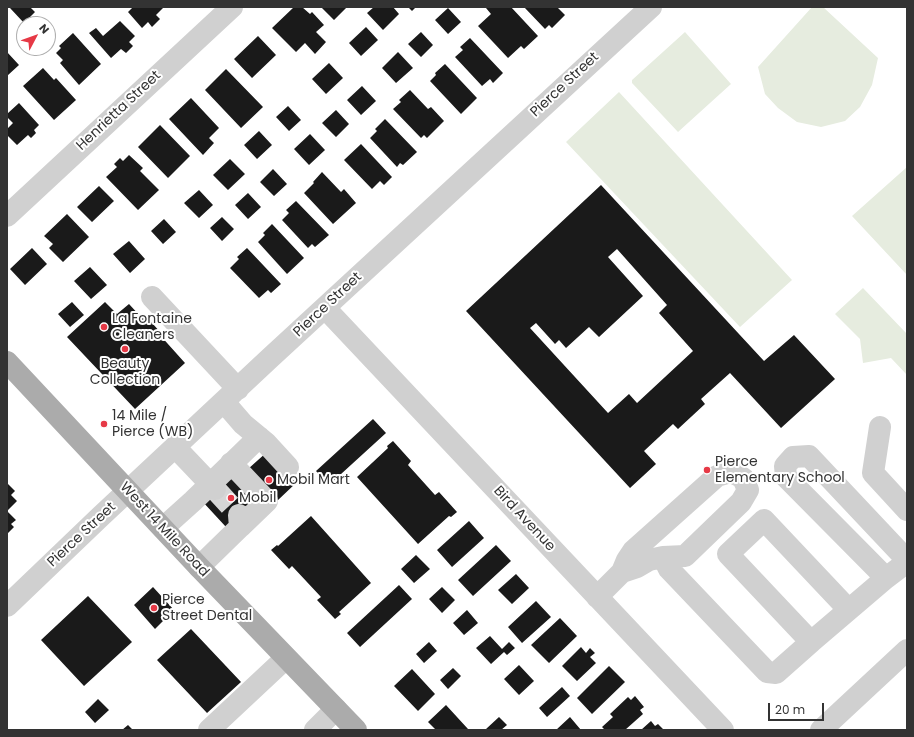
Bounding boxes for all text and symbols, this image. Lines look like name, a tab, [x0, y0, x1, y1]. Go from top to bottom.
north arrow	[16, 16, 56, 56]
text: N	[36, 20, 53, 37]
street label: Pierce Street	[527, 49, 603, 121]
street label: Henrietta Street	[73, 68, 165, 154]
street label: Pierce Street	[290, 269, 366, 341]
place label: La Fontaine Cleaners	[112, 311, 192, 344]
marker: La Fontaine Cleaners	[99, 322, 109, 332]
marker: Beauty Collection	[120, 344, 130, 354]
place label: Beauty Collection	[90, 356, 160, 388]
place label: 14 Mile / Pierce (WB)	[112, 408, 193, 440]
marker: 14 Mile / Pierce (WB)	[99, 419, 109, 429]
place label: Pierce Elementary School	[715, 454, 845, 486]
marker: Pierce Elementary School	[702, 465, 712, 475]
place label: Mobil Mart	[277, 472, 350, 488]
marker: Mobil Mart	[264, 475, 274, 485]
street label: West 14 Mile Road	[116, 479, 212, 581]
street label: Bird Avenue	[490, 483, 558, 555]
place label: Mobil	[239, 490, 276, 506]
marker: Mobil	[226, 493, 236, 503]
street label: Pierce Street	[44, 499, 120, 571]
place label: Pierce Street Dental	[162, 592, 252, 624]
marker: Pierce Street Dental	[149, 603, 159, 613]
scale bar	[770, 695, 826, 721]
text: 20 m	[775, 701, 805, 718]

